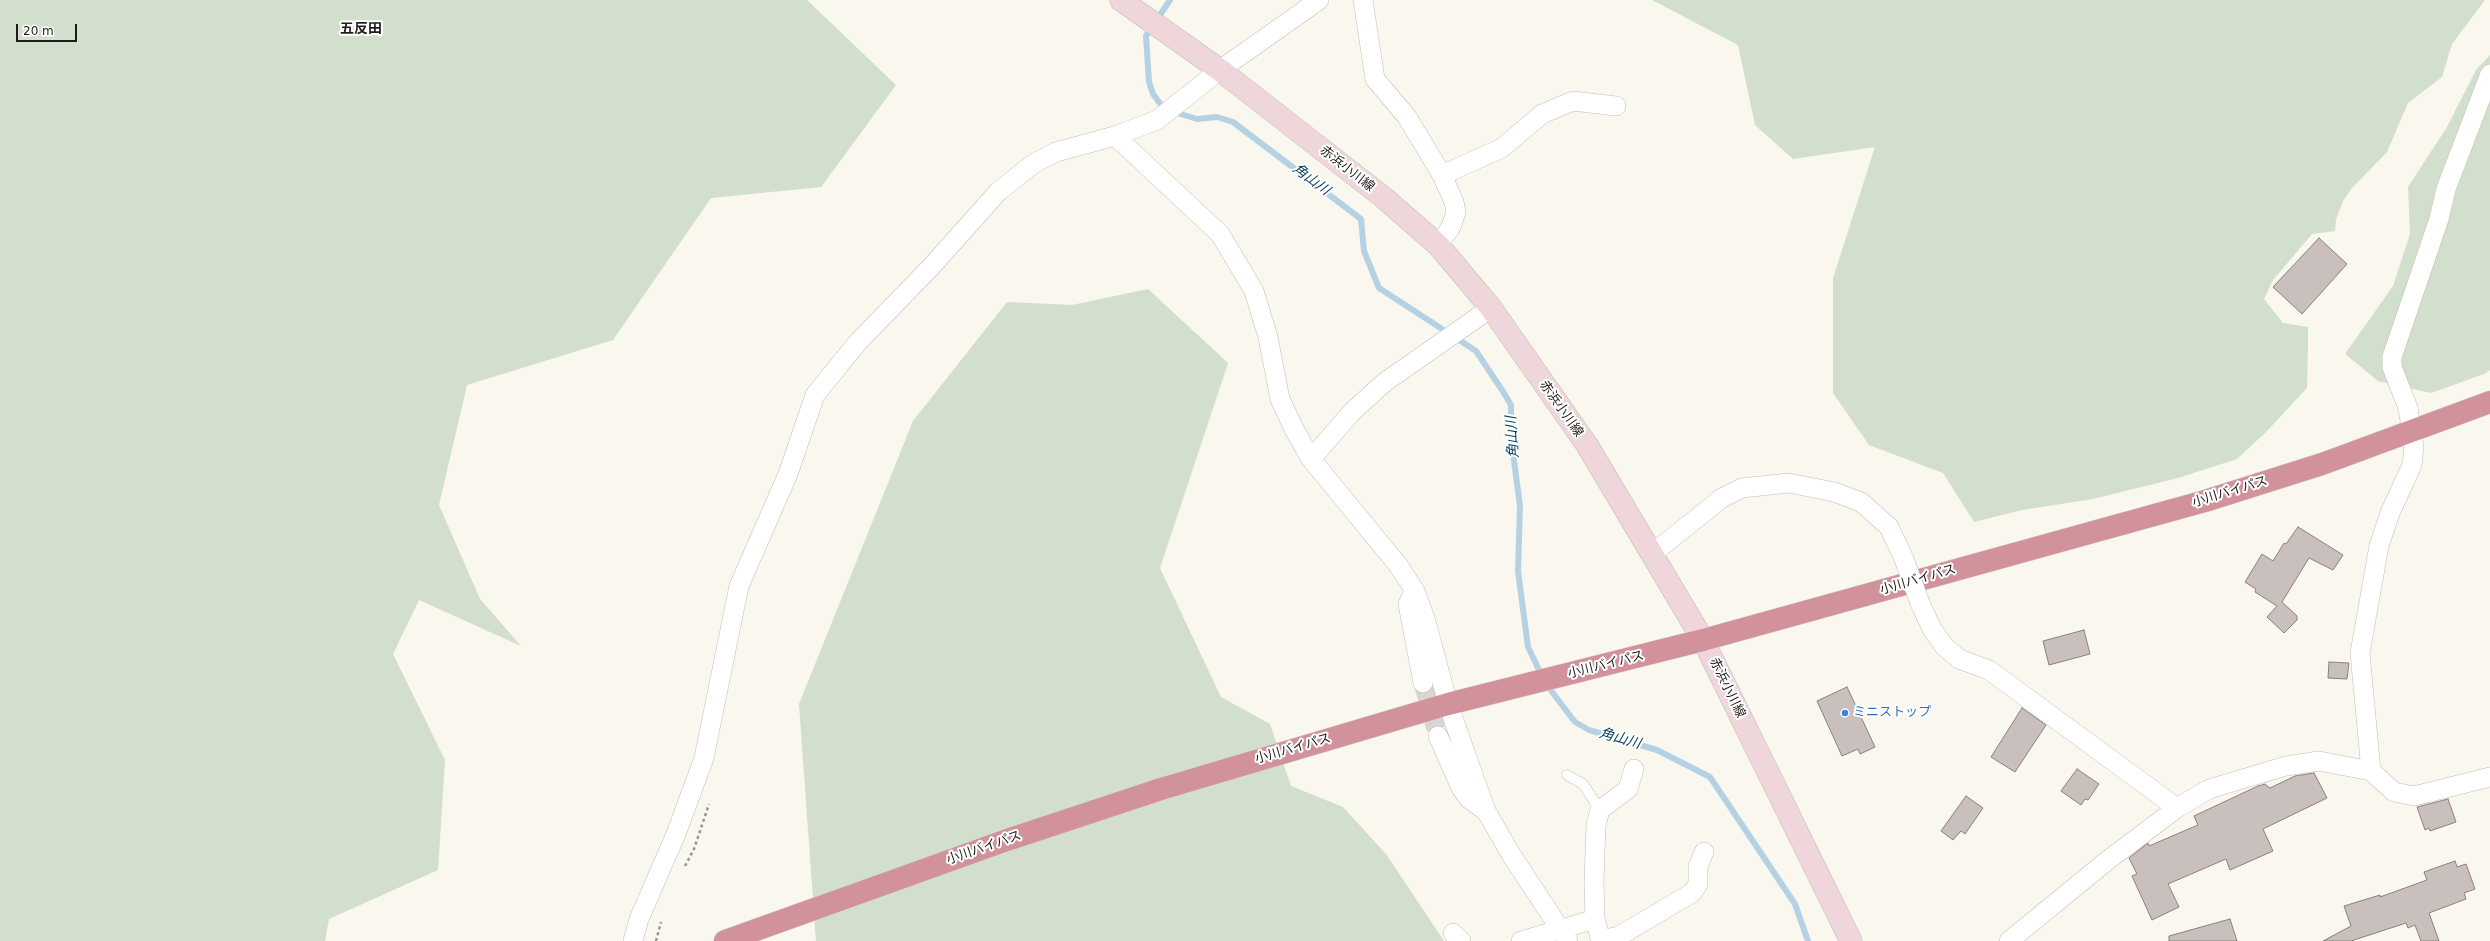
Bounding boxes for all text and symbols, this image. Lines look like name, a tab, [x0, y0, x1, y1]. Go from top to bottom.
scale bar	[18, 16, 79, 42]
district label: 五反田	[340, 21, 382, 37]
text: 20 m	[23, 24, 54, 38]
street label: 赤浜小川線	[1317, 143, 1377, 195]
water label: 角山川	[1289, 161, 1333, 199]
street label: 赤浜小川線	[1536, 378, 1586, 440]
water label: 角山川	[1503, 415, 1523, 459]
street label: 小川バイパス	[2190, 473, 2270, 511]
street label: 小川バイパス	[1878, 562, 1958, 598]
street label: 小川バイパス	[1566, 648, 1646, 682]
street label: 赤浜小川線	[1706, 655, 1748, 721]
place label: ミニストップ	[1853, 705, 1931, 721]
marker: ミニストップ	[1840, 708, 1850, 718]
water label: 角山川	[1597, 725, 1643, 753]
street label: 小川バイパス	[1253, 731, 1333, 767]
street label: 小川バイパス	[945, 828, 1023, 868]

